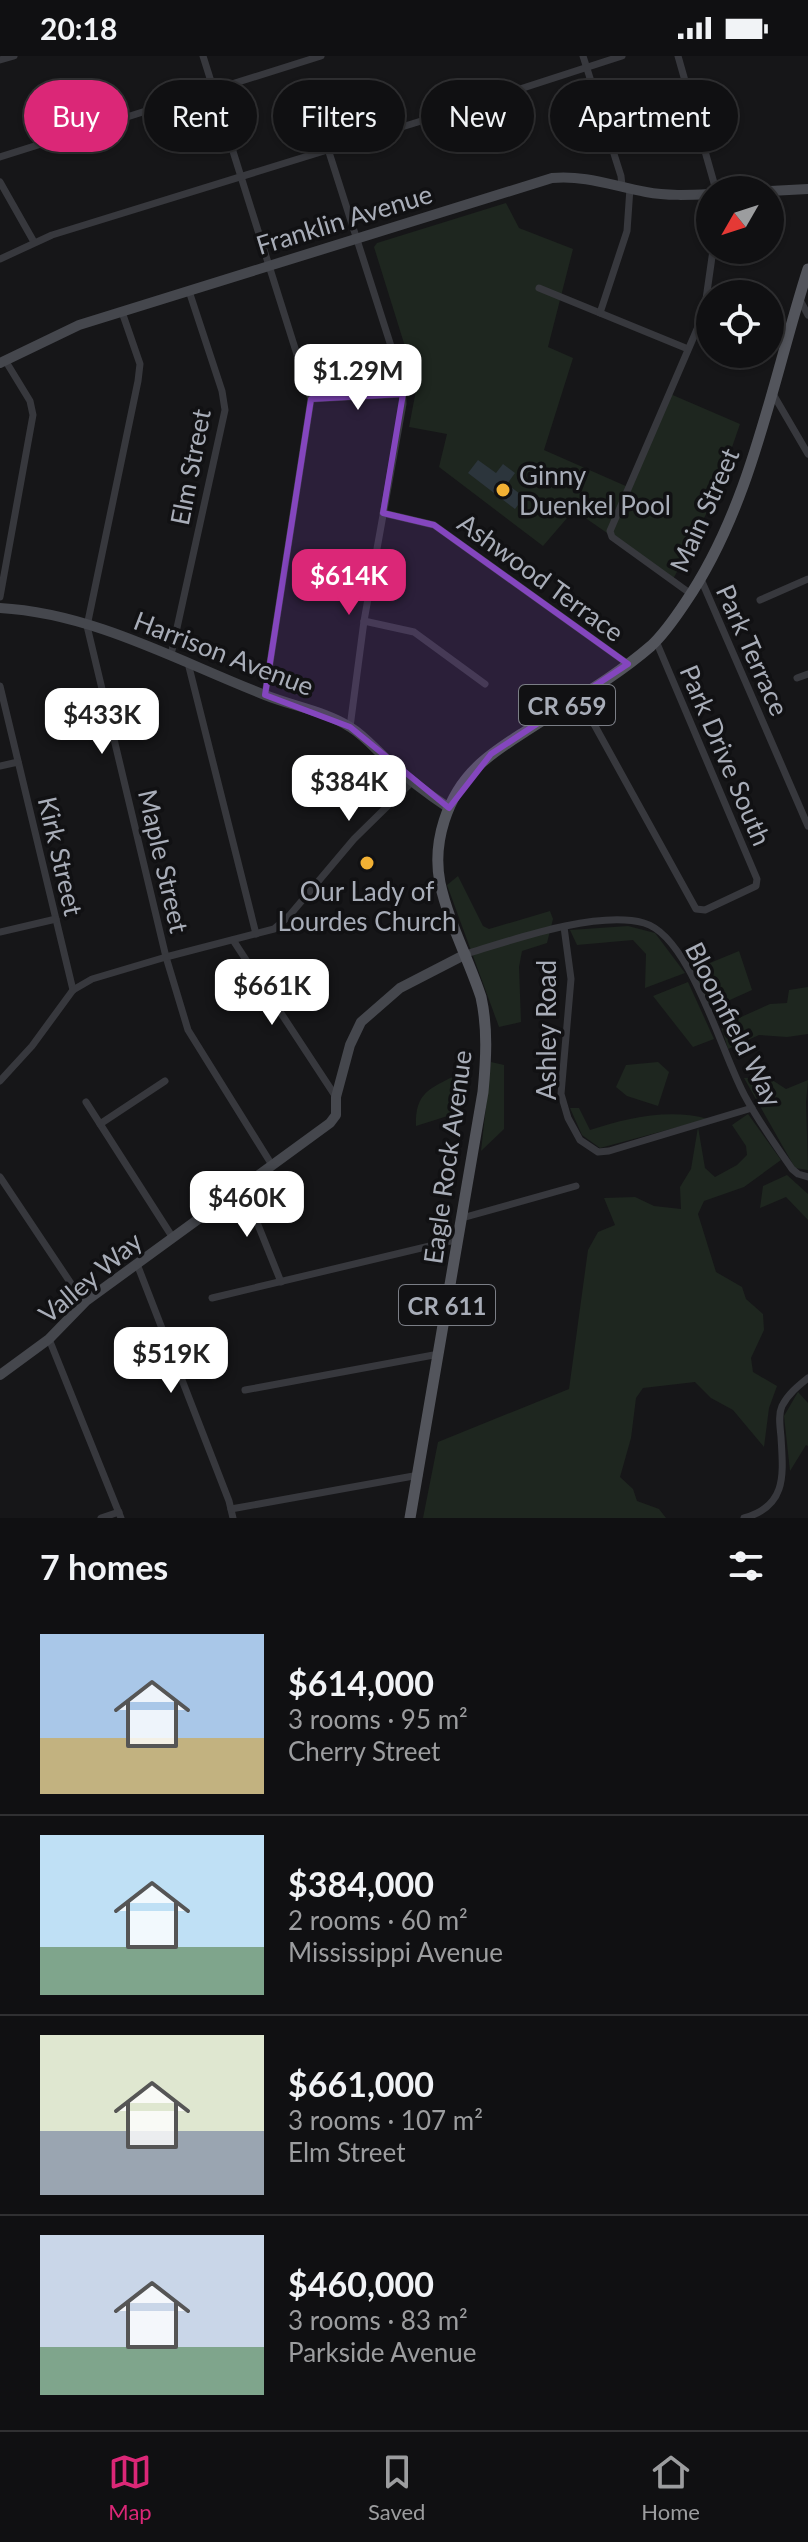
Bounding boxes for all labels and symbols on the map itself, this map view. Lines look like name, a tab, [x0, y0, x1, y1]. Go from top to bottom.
north arrow	[696, 176, 784, 264]
street label: Franklin Avenue	[252, 177, 436, 261]
pin: $1.29M	[293, 344, 423, 412]
street label: Elm Street	[163, 406, 217, 528]
street label: Main Street	[662, 442, 746, 577]
place label: Ginny Duenkel Pool	[519, 459, 671, 521]
marker: Ginny Duenkel Pool	[494, 481, 512, 499]
street label: Ashwood Terrace	[452, 506, 630, 648]
pin: $614K	[293, 549, 405, 617]
street label: Park Terrace	[710, 579, 796, 721]
street label: Harrison Avenue	[130, 604, 318, 702]
street label: Park Drive South	[674, 660, 778, 850]
road number: CR 659	[519, 685, 615, 725]
pin: $433K	[46, 688, 158, 756]
pin: $384K	[293, 755, 405, 823]
street label: Maple Street	[132, 786, 196, 936]
street label: Kirk Street	[32, 793, 90, 919]
marker: Our Lady of Lourdes Church	[358, 854, 376, 872]
place label: Our Lady of Lourdes Church	[277, 875, 457, 937]
street label: Bloomfield Way	[679, 936, 789, 1112]
pin: $661K	[216, 959, 328, 1027]
street label: Ashley Road	[530, 960, 562, 1100]
street label: Eagle Rock Avenue	[416, 1048, 478, 1266]
pin: $460K	[191, 1171, 303, 1239]
street label: Valley Way	[32, 1224, 149, 1329]
road number: CR 611	[399, 1285, 495, 1325]
pin: $519K	[115, 1327, 227, 1395]

